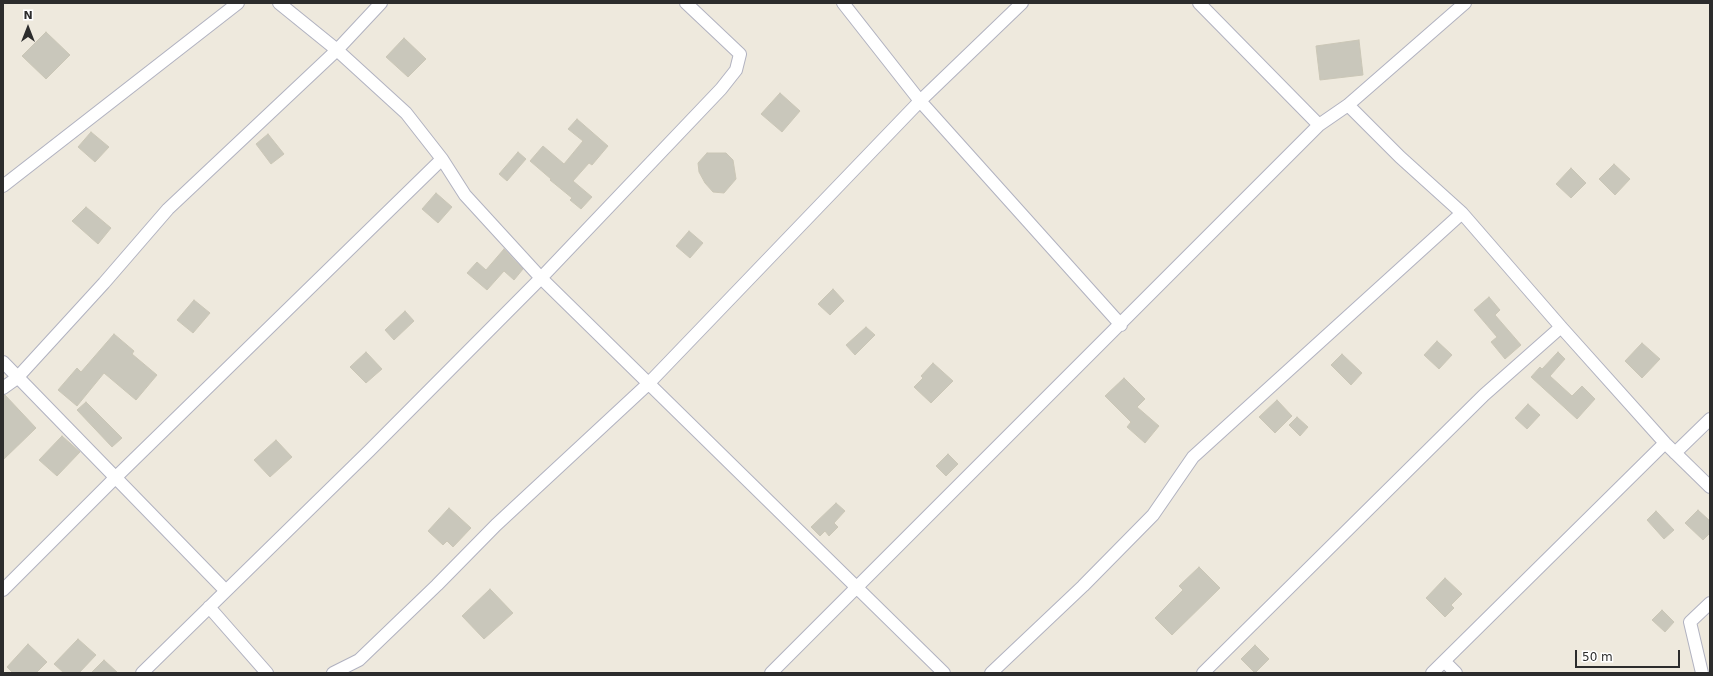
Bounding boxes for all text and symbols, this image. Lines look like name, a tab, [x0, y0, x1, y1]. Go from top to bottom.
north arrow	[8, 8, 48, 48]
text: N	[23, 9, 33, 22]
scale bar	[1577, 642, 1682, 668]
text: 50 m	[1582, 650, 1613, 664]

